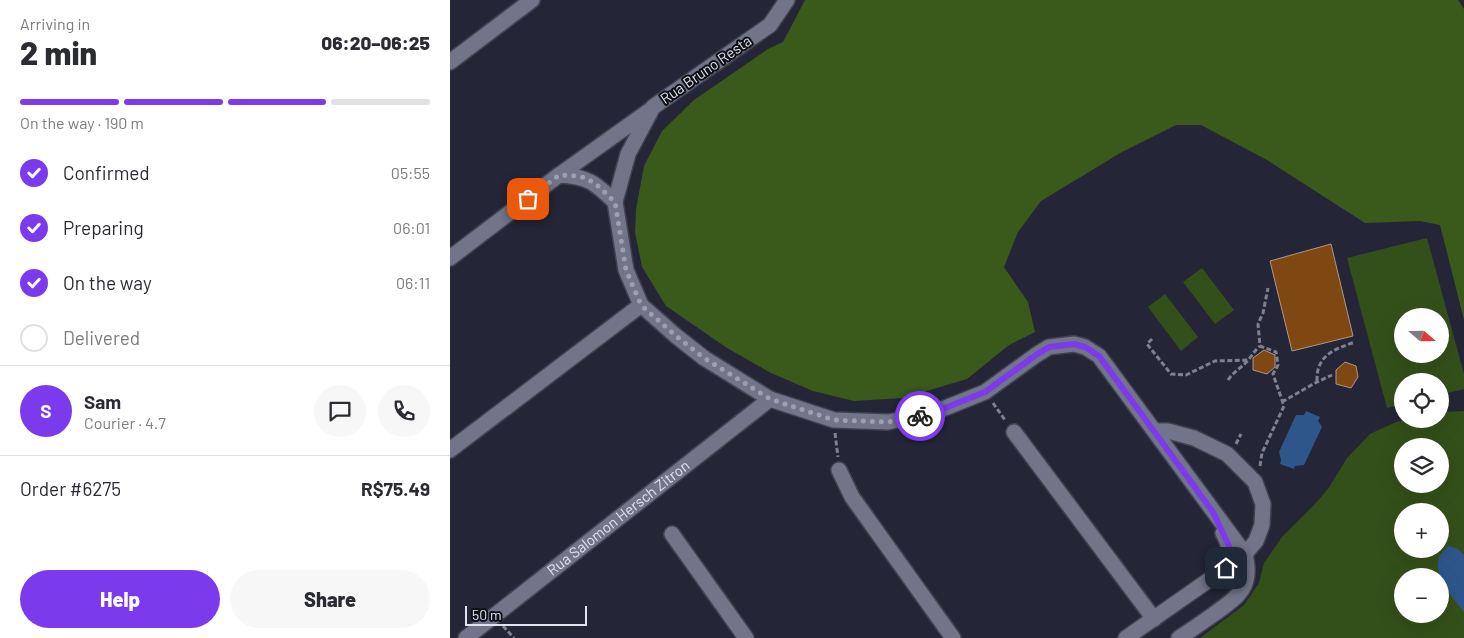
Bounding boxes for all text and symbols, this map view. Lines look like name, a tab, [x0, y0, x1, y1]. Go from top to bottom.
text: Arriving in	[20, 14, 90, 33]
text: 06:20–06:25	[321, 31, 430, 54]
street label: Rua Bruno Resta	[656, 31, 755, 107]
text: 2 min	[20, 33, 97, 71]
text: On the way · 190 m	[20, 113, 144, 132]
icon: check	[20, 159, 48, 187]
text: Confirmed	[63, 161, 150, 184]
text: 05:55	[391, 163, 430, 182]
pin	[507, 178, 549, 220]
icon: bag	[514, 185, 542, 213]
icon: check	[20, 214, 48, 242]
text: Preparing	[63, 216, 144, 239]
text: 06:01	[393, 218, 430, 237]
icon: check	[20, 269, 48, 297]
text: On the way	[63, 271, 152, 294]
text: 06:11	[396, 273, 430, 292]
north arrow	[1394, 308, 1449, 362]
map controls	[1394, 308, 1449, 623]
text: Delivered	[63, 326, 140, 349]
button: locate	[1394, 373, 1449, 428]
button: chat	[314, 385, 366, 437]
button: phone	[378, 385, 430, 437]
text: Sam	[84, 390, 121, 413]
courier	[895, 391, 945, 441]
text: S	[40, 399, 52, 422]
icon: bike	[906, 402, 934, 430]
text: Courier · 4.7	[84, 413, 166, 432]
button: layers	[1394, 438, 1449, 493]
street label: Rua Salomon Hersch Zitron	[543, 456, 693, 579]
text: Order #6275	[20, 477, 121, 500]
text: R$75.49	[361, 477, 430, 500]
button: +	[1394, 503, 1449, 558]
pin	[1205, 547, 1247, 589]
icon: home	[1212, 554, 1240, 582]
button: −	[1394, 568, 1449, 623]
button: Help	[20, 570, 220, 628]
button: Share	[230, 570, 430, 628]
scale bar	[465, 603, 588, 626]
text: 50 m	[472, 606, 501, 623]

